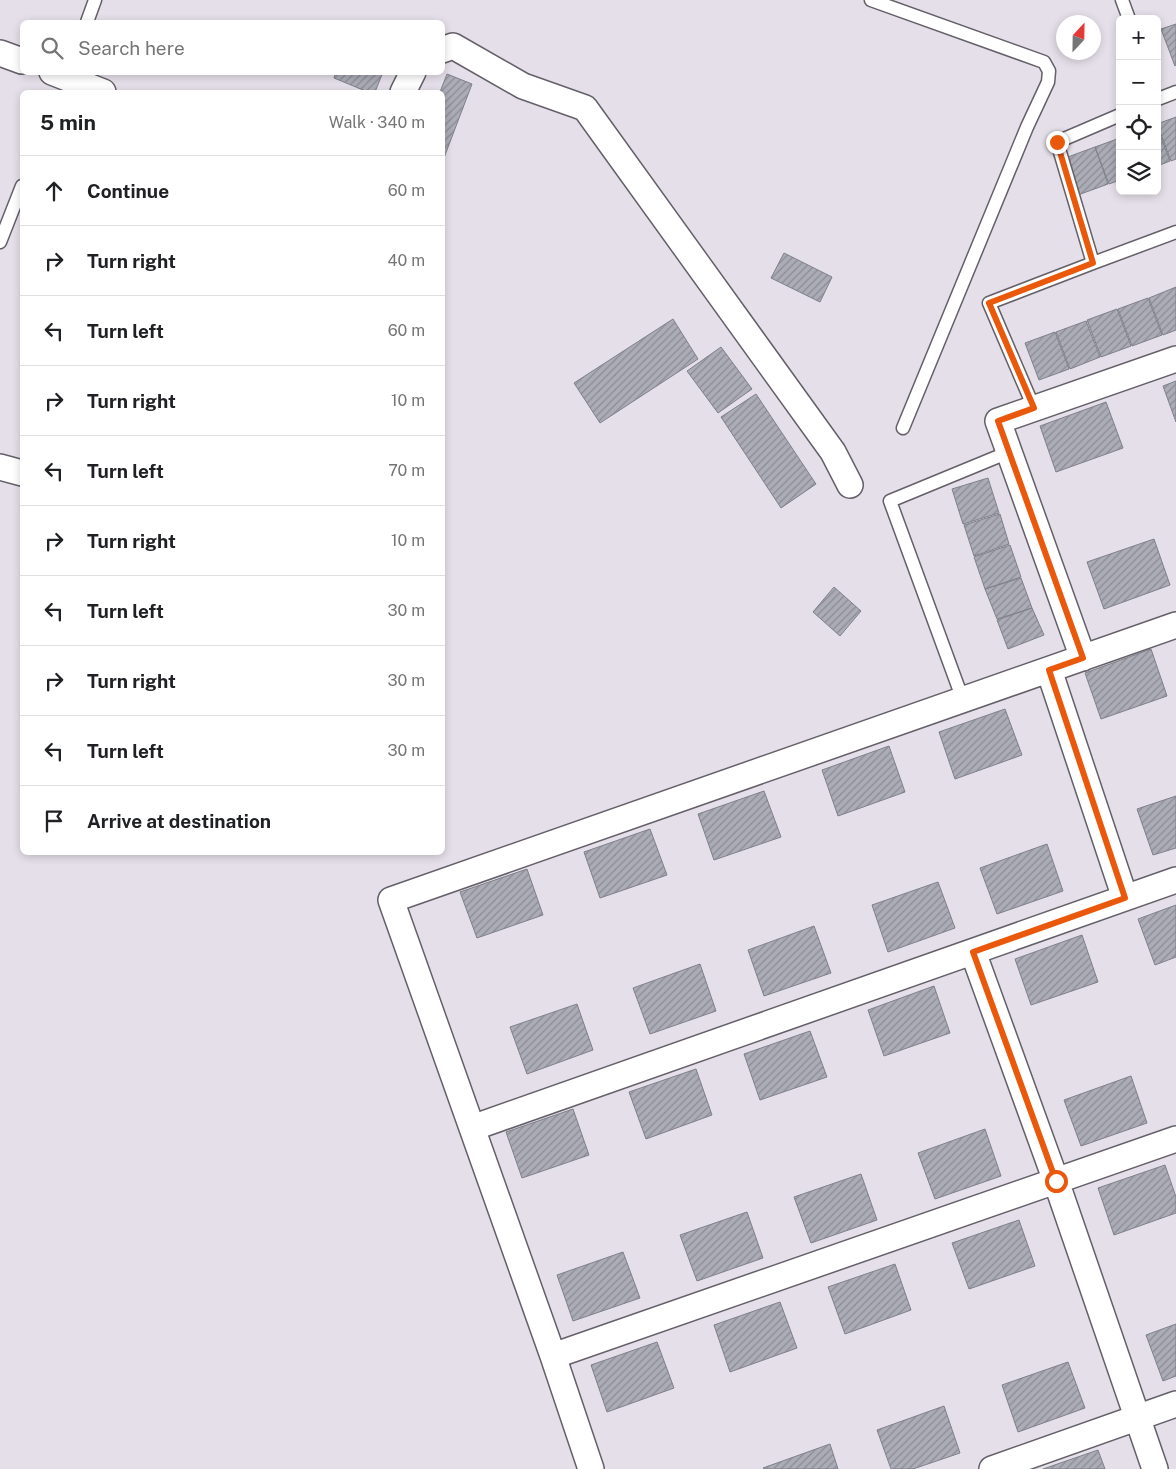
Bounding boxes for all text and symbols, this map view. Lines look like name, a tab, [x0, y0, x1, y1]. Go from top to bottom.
north arrow	[1056, 15, 1101, 60]
map controls	[1116, 15, 1161, 195]
button: +	[1116, 15, 1161, 60]
search box	[20, 20, 445, 75]
icon: search	[38, 34, 66, 62]
text: Search here	[78, 37, 185, 59]
button: −	[1116, 60, 1161, 105]
button: locate	[1116, 105, 1161, 150]
text: 5 min	[40, 110, 96, 135]
text: Walk · 340 m	[329, 113, 425, 132]
route end	[1046, 131, 1069, 154]
button: layers	[1116, 150, 1161, 195]
icon: ahead	[40, 177, 68, 205]
text: Continue	[87, 180, 169, 202]
text: 60 m	[388, 181, 425, 200]
icon: right	[40, 247, 68, 275]
text: Turn right	[87, 250, 176, 272]
text: 40 m	[387, 251, 425, 270]
icon: left	[40, 317, 68, 345]
text: Turn left	[87, 320, 164, 342]
text: 60 m	[388, 321, 425, 340]
icon: right	[40, 387, 68, 415]
text: Turn right	[87, 390, 176, 412]
text: 10 m	[391, 391, 425, 410]
icon: left	[40, 457, 68, 485]
text: Turn left	[87, 460, 164, 482]
text: 70 m	[388, 461, 425, 480]
icon: right	[40, 527, 68, 555]
text: Turn right	[87, 530, 176, 552]
text: 10 m	[391, 531, 425, 550]
icon: left	[40, 597, 68, 625]
text: Turn left	[87, 600, 164, 622]
text: 30 m	[388, 601, 425, 620]
icon: right	[40, 667, 68, 695]
text: Turn right	[87, 670, 176, 692]
text: 30 m	[388, 671, 425, 690]
icon: left	[40, 737, 68, 765]
text: Turn left	[87, 740, 164, 762]
text: 30 m	[388, 741, 425, 760]
icon: arrive	[40, 807, 68, 835]
text: Arrive at destination	[87, 810, 271, 832]
route start	[1045, 1170, 1068, 1193]

